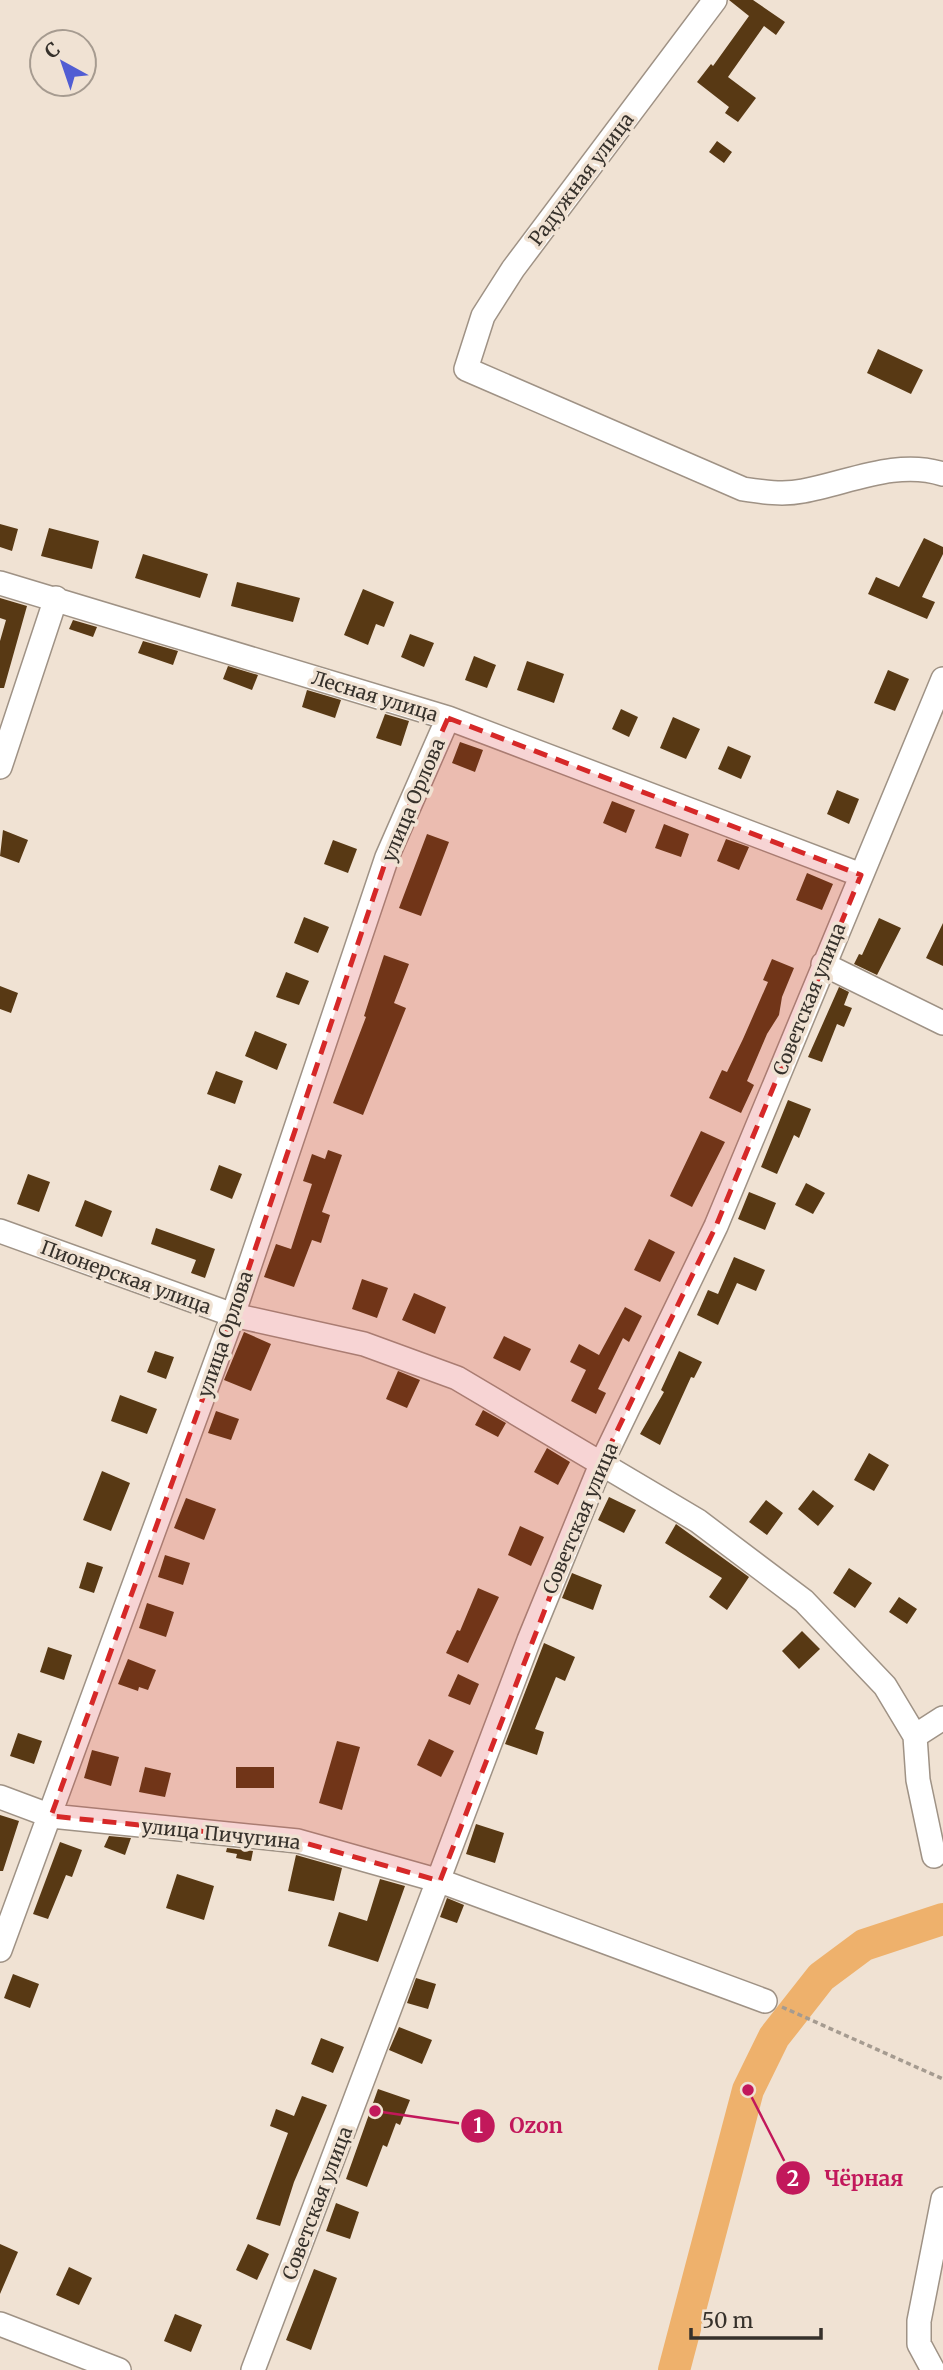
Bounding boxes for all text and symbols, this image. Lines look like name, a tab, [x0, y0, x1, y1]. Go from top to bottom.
north arrow	[28, 28, 98, 98]
text: С	[40, 37, 65, 63]
street label: Радужная улица	[523, 108, 639, 250]
street label: Лесная улица	[309, 665, 441, 727]
street label: улица Орлова	[376, 735, 450, 865]
street label: Советская улица	[767, 919, 851, 1079]
street label: Пионерская улица	[37, 1235, 215, 1319]
street label: улица Орлова	[192, 1268, 258, 1400]
street label: Советская улица	[537, 1439, 623, 1597]
street label: улица Пичугина	[140, 1814, 302, 1854]
callout: Ozon	[460, 2105, 577, 2147]
text: 1	[473, 2112, 483, 2139]
text: Ozon	[509, 2112, 563, 2139]
street label: Советская улица	[277, 2123, 357, 2283]
callout: Чёрная	[775, 2157, 917, 2199]
text: 2	[787, 2165, 799, 2192]
text: Чёрная	[824, 2165, 904, 2192]
scale bar	[691, 2296, 820, 2340]
text: 50 m	[702, 2307, 753, 2334]

